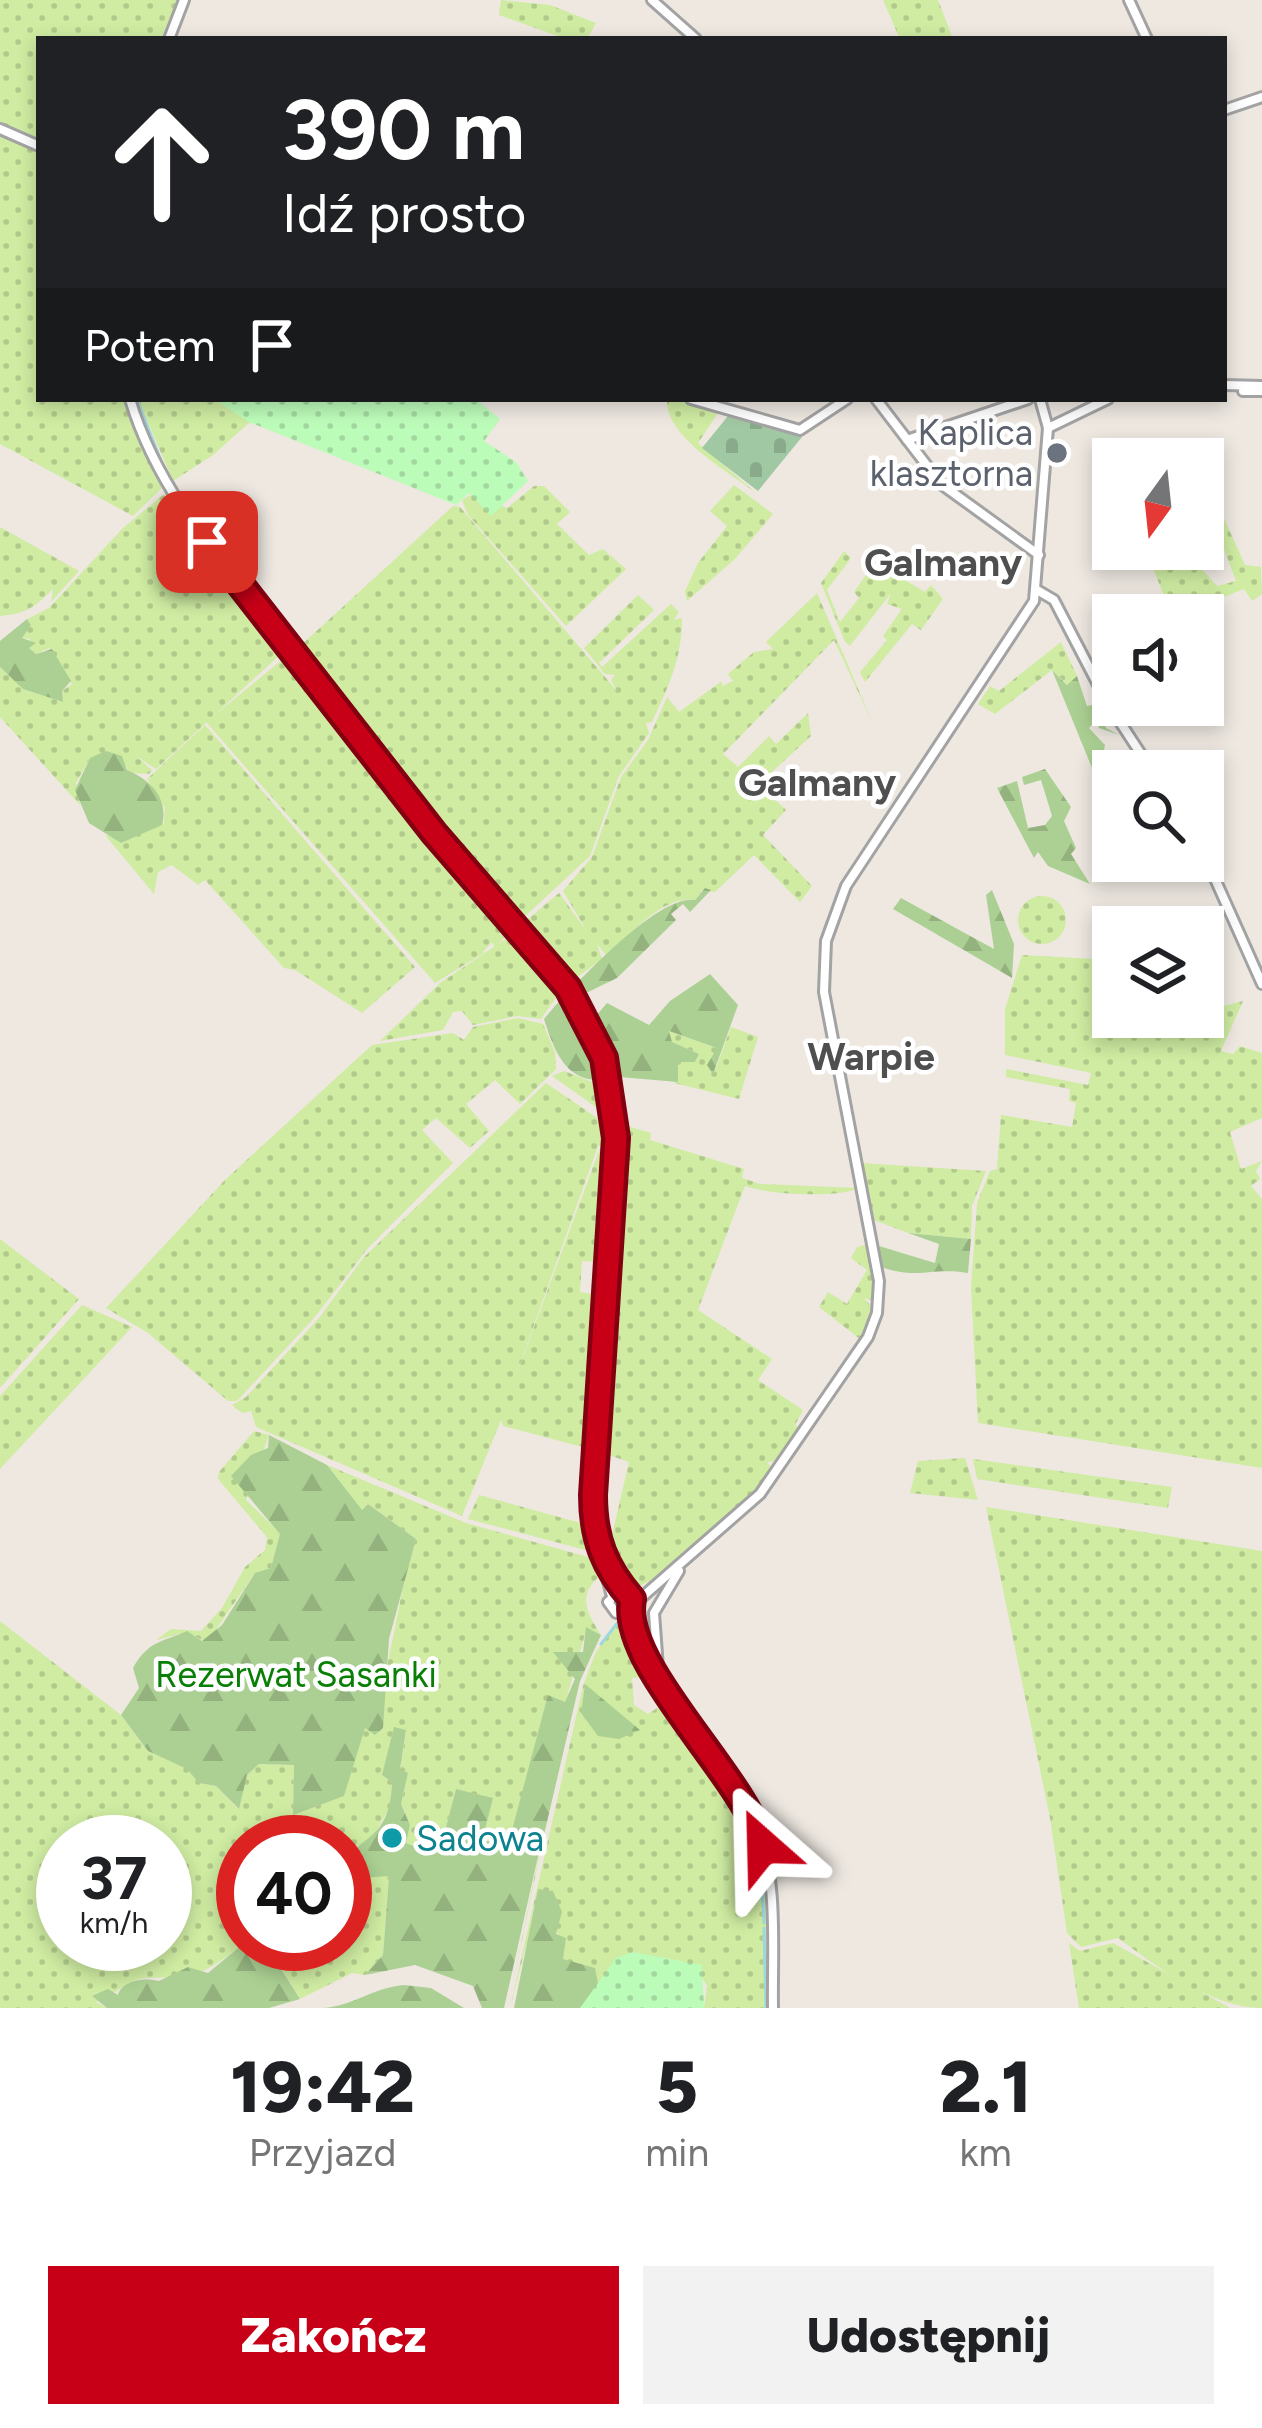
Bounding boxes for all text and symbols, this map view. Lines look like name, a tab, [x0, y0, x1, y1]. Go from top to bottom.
text: 390 m	[282, 79, 525, 180]
icon: ahead	[84, 84, 240, 240]
text: Idź prosto	[282, 181, 526, 246]
icon: arrive	[239, 312, 305, 378]
text: Potem	[84, 318, 215, 372]
place label: Kaplica klasztorna	[870, 411, 1033, 495]
north arrow	[1092, 438, 1224, 570]
map controls	[1092, 438, 1224, 1038]
marker: Kaplica klasztorna	[1044, 440, 1070, 466]
pin	[156, 491, 258, 593]
icon: arrive	[174, 509, 240, 575]
district label: Galmany	[864, 539, 1023, 586]
button: sound	[1092, 594, 1224, 726]
button: search	[1092, 750, 1224, 882]
district label: Galmany	[738, 759, 897, 806]
button: layers	[1092, 906, 1224, 1038]
district label: Warpie	[807, 1033, 935, 1080]
park label: Rezerwat Sasanki	[155, 1653, 437, 1696]
position arrow	[700, 1783, 826, 1909]
speed limit sign: 40	[216, 1815, 372, 1971]
place label: Sadowa	[416, 1817, 544, 1860]
marker: Sadowa	[379, 1825, 405, 1851]
text: 37	[81, 1842, 147, 1914]
text: km/h	[80, 1904, 148, 1941]
text: 19:42	[230, 2044, 415, 2130]
text: 5	[656, 2044, 698, 2130]
text: 2.1	[939, 2044, 1032, 2130]
text: Przyjazd	[249, 2129, 396, 2176]
text: min	[645, 2129, 709, 2176]
text: km	[960, 2129, 1012, 2176]
button: Zakończ	[48, 2266, 619, 2404]
button: Udostępnij	[643, 2266, 1214, 2404]

